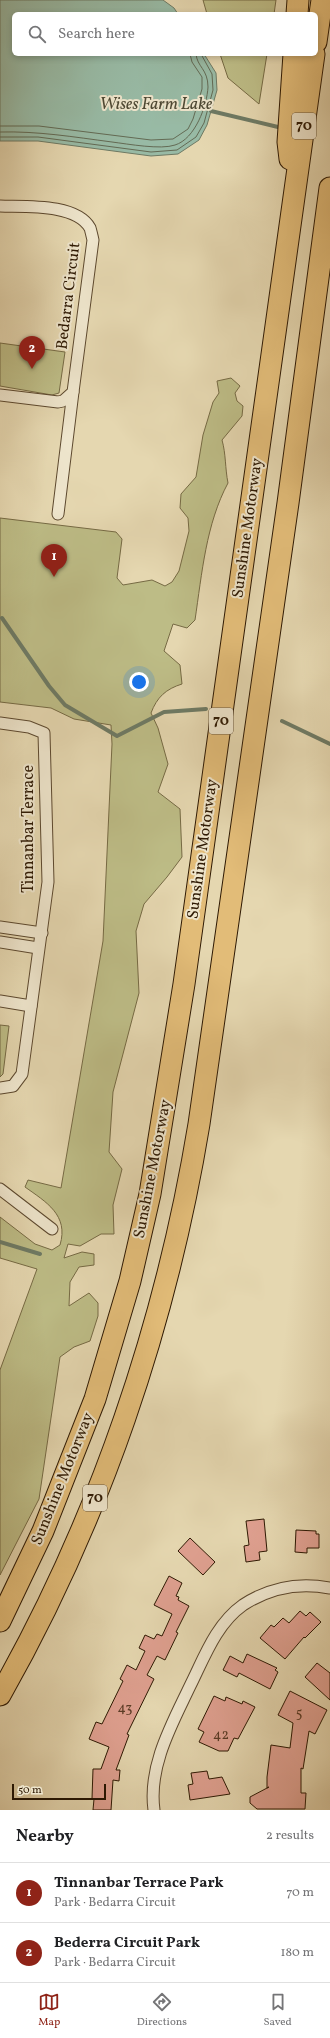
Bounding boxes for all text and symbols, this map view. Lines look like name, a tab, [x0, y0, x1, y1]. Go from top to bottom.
search box	[12, 12, 318, 56]
icon: search	[26, 23, 48, 45]
text: Search here	[58, 24, 135, 45]
water label: Wises Farm Lake	[100, 93, 213, 116]
road number: 70	[292, 113, 316, 139]
street label: Bedarra Circuit	[52, 241, 87, 351]
pin: 2	[19, 336, 45, 369]
street label: Sunshine Motorway	[227, 456, 269, 599]
pin: 1	[41, 544, 67, 577]
your location	[129, 672, 149, 692]
road number: 70	[209, 708, 233, 734]
street label: Tinnanbar Terrace	[18, 765, 40, 893]
street label: Sunshine Motorway	[182, 777, 224, 920]
street label: Sunshine Motorway	[129, 1097, 177, 1240]
street label: Sunshine Motorway	[26, 1409, 100, 1549]
road number: 70	[83, 1485, 107, 1511]
house number: 43	[118, 1699, 132, 1718]
house number: 5	[296, 1704, 302, 1723]
house number: 42	[213, 1726, 229, 1745]
scale bar	[12, 1782, 106, 1801]
text: 50 m	[18, 1783, 42, 1798]
text: Nearby	[16, 1825, 74, 1848]
text: 2 results	[266, 1827, 314, 1845]
text: Tinnanbar Terrace Park	[54, 1873, 224, 1894]
text: 1	[26, 1884, 32, 1902]
text: 70 m	[286, 1884, 314, 1902]
text: Park · Bedarra Circuit	[54, 1894, 176, 1912]
text: Bederra Circuit Park	[54, 1933, 200, 1954]
text: 2	[26, 1944, 32, 1962]
text: 180 m	[280, 1944, 314, 1962]
text: Park · Bedarra Circuit	[54, 1954, 176, 1972]
tab: Map	[38, 1991, 60, 2030]
tab: Directions	[137, 1991, 187, 2030]
tab: Saved	[263, 1991, 292, 2030]

